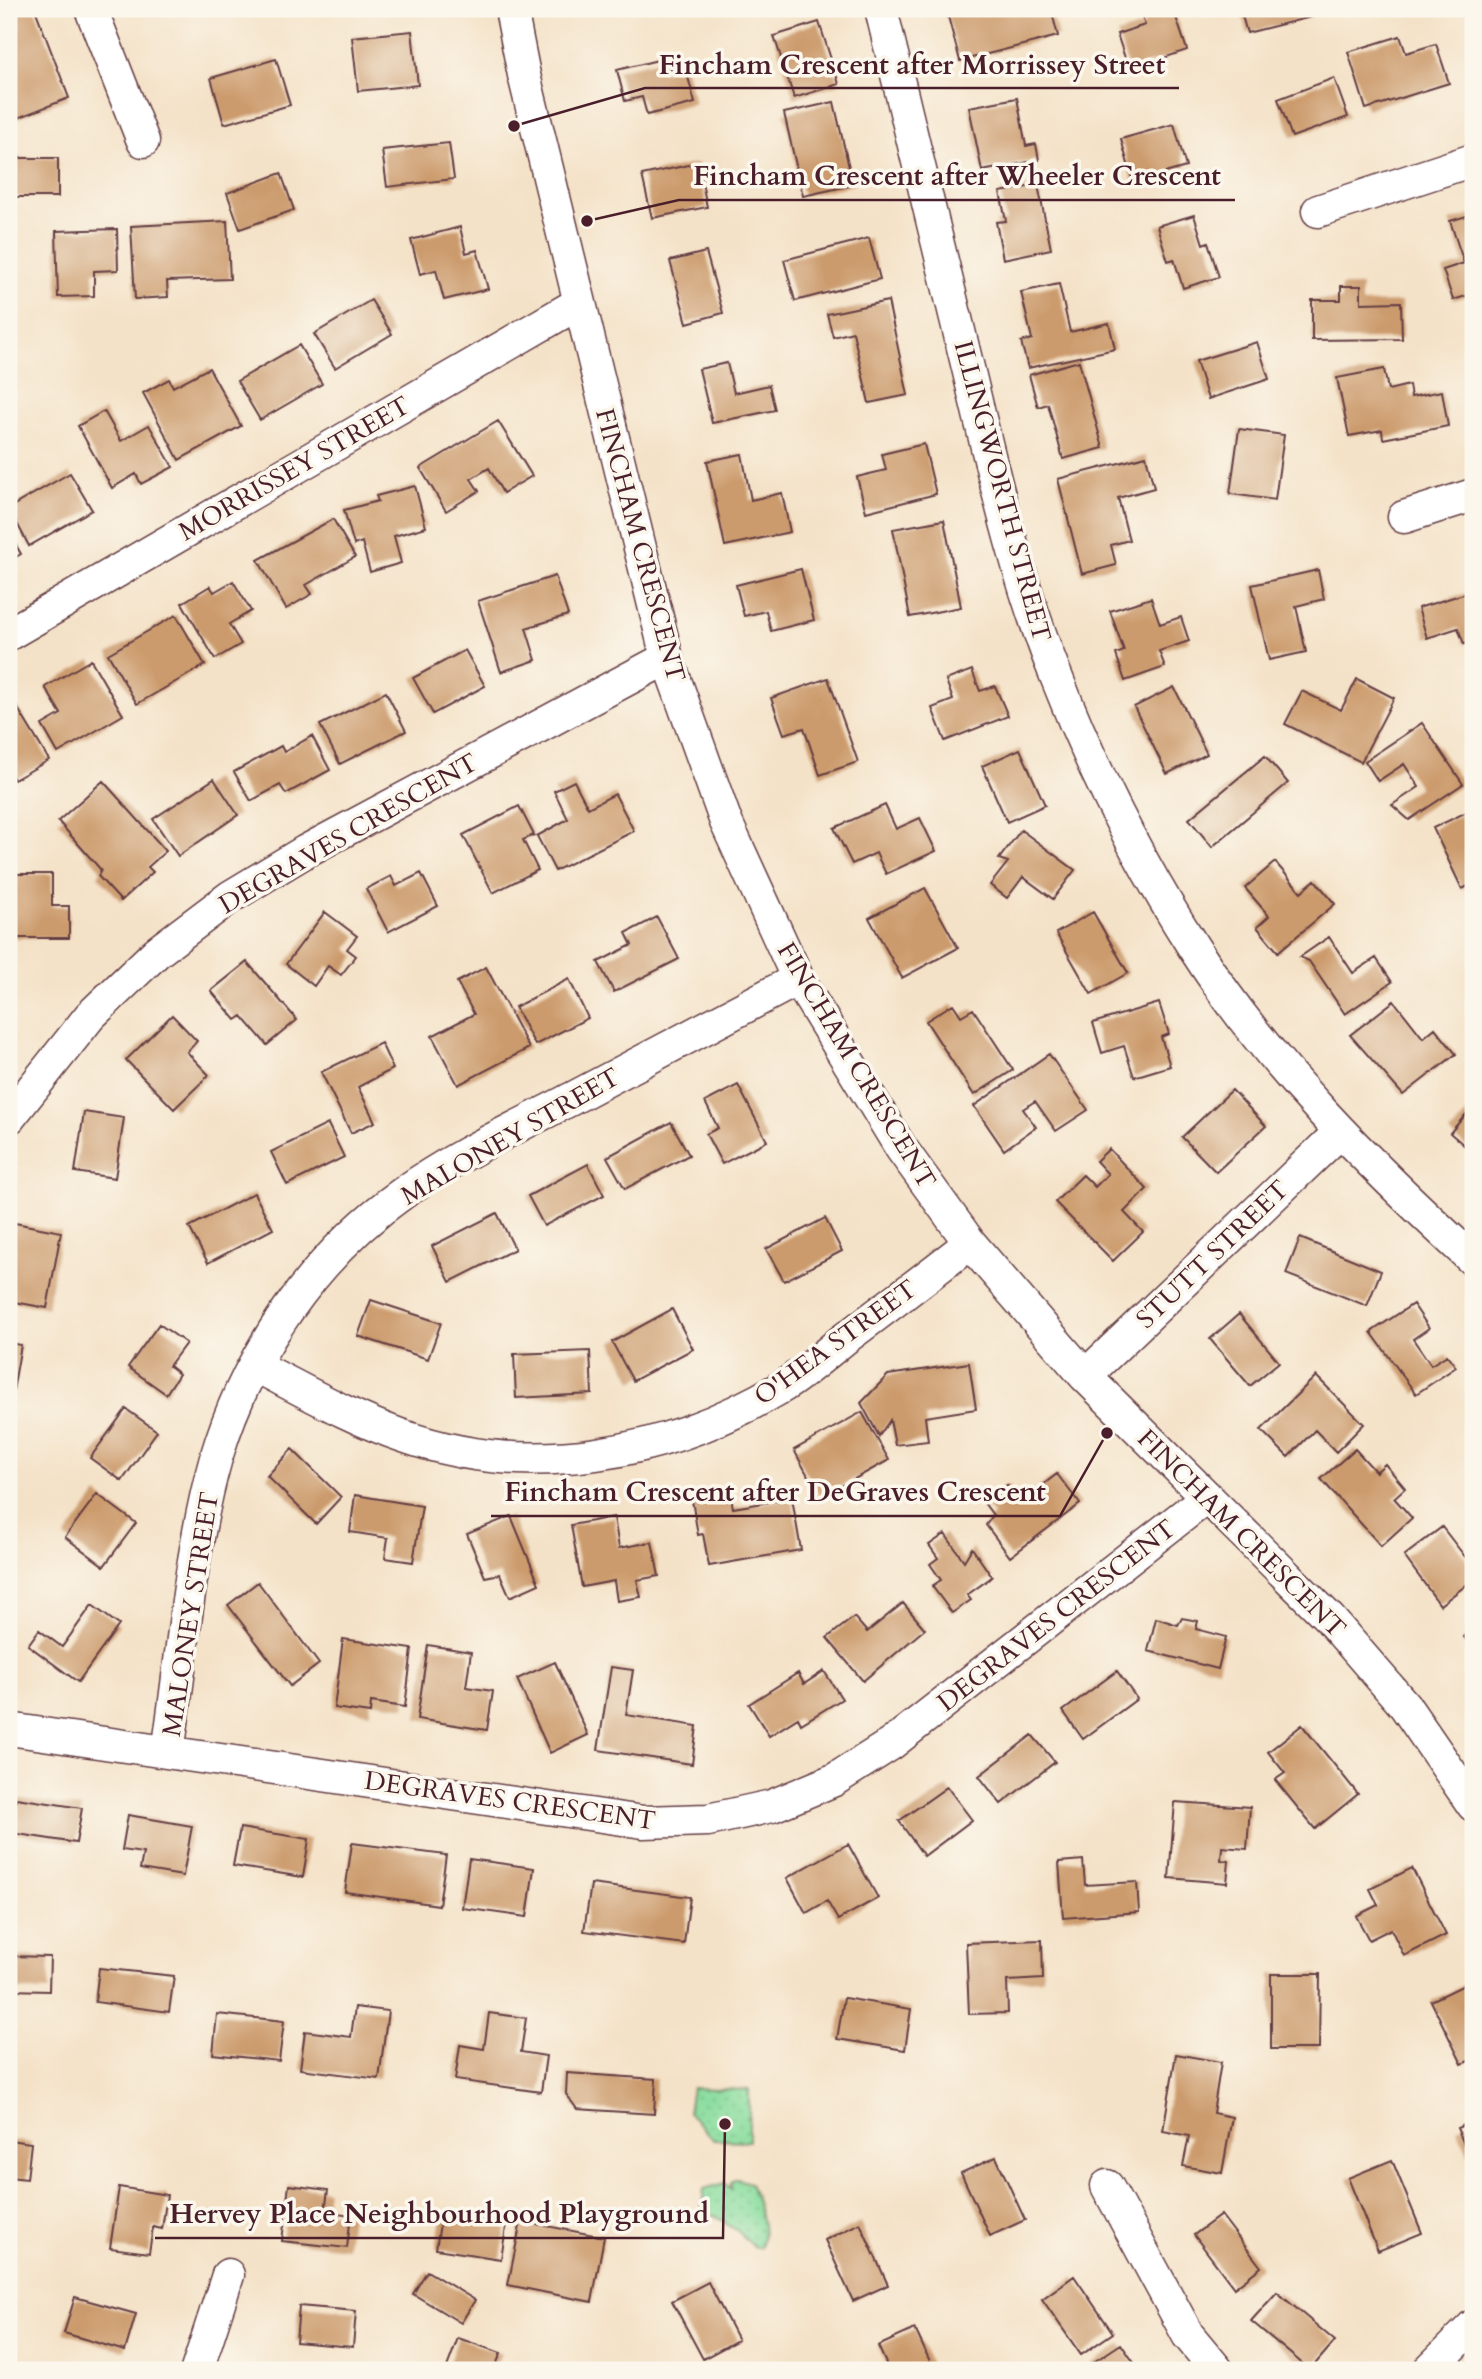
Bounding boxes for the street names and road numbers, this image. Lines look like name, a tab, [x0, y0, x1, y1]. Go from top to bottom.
street label: ILLINGWORTH STREET	[945, 337, 1060, 645]
street label: MORRISSEY STREET	[172, 388, 416, 549]
street label: FINCHAM CRESCENT	[587, 405, 694, 686]
street label: DEGRAVES CRESCENT	[212, 745, 484, 922]
street label: FINCHAM CRESCENT	[769, 936, 944, 1195]
street label: MALONEY STREET	[395, 1060, 626, 1213]
street label: STUTT STREET	[1128, 1172, 1296, 1336]
street label: O'HEA STREET	[747, 1272, 924, 1413]
street label: FINCHAM CRESCENT	[1130, 1421, 1354, 1645]
street label: MALONEY STREET	[154, 1489, 227, 1739]
street label: DEGRAVES CRESCENT	[930, 1511, 1183, 1720]
street label: DEGRAVES CRESCENT	[362, 1763, 658, 1838]

